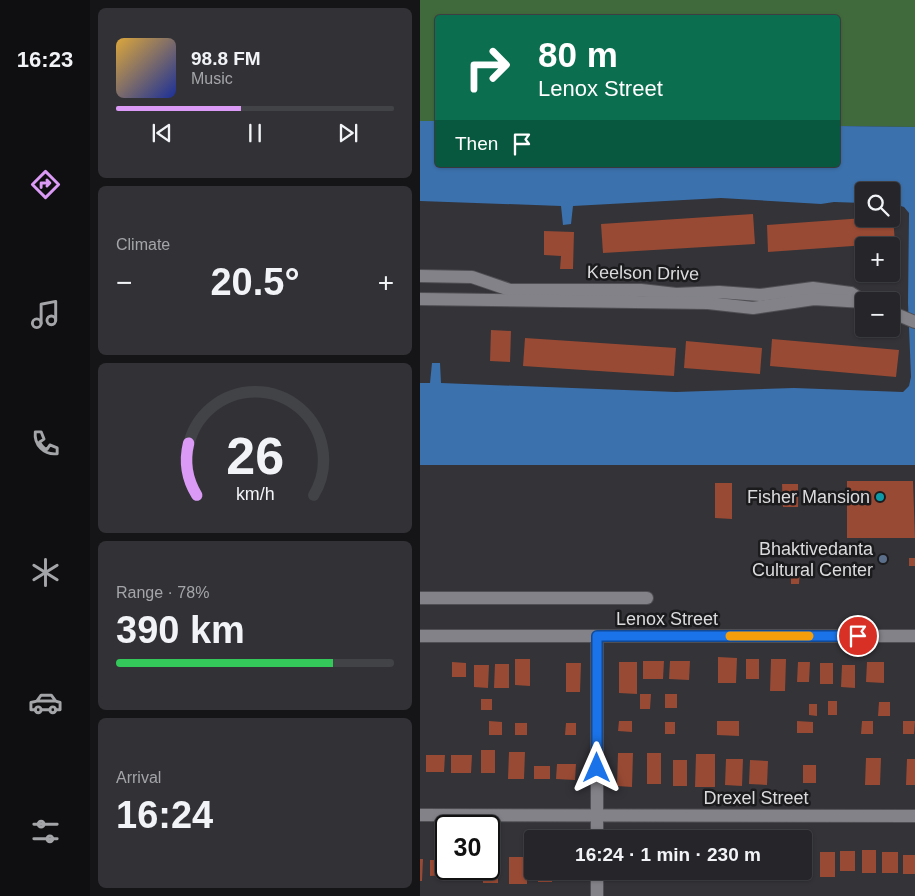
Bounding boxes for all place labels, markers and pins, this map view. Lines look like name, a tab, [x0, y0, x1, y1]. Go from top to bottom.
place label: Fisher Mansion	[747, 487, 870, 507]
marker: Fisher Mansion	[874, 491, 886, 503]
place label: Bhaktivedanta Cultural Center	[752, 539, 874, 580]
marker: Bhaktivedanta Cultural Center	[877, 553, 889, 565]
pin	[837, 615, 879, 657]

